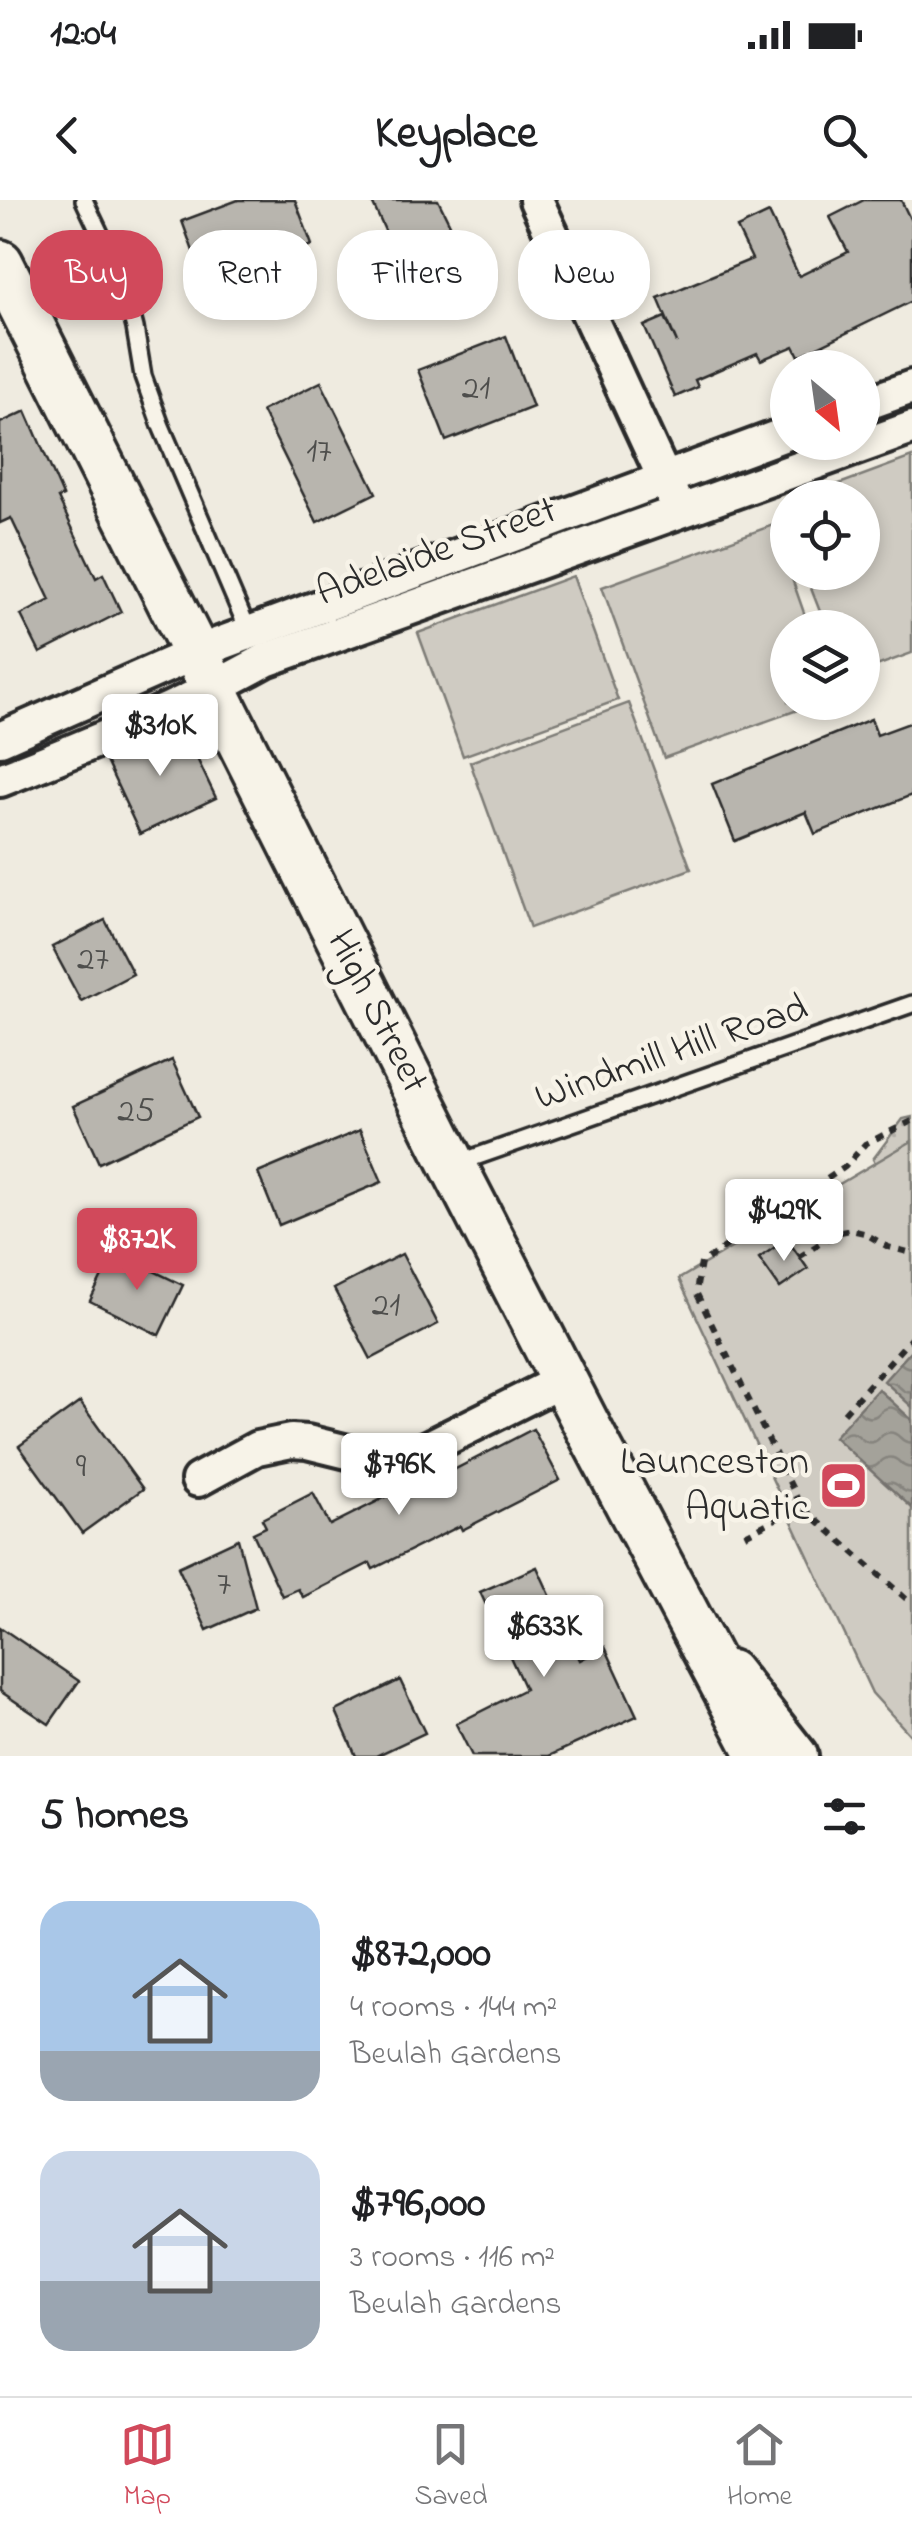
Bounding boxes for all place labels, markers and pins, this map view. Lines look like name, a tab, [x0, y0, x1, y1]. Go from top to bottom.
pin: $310K	[90, 694, 230, 779]
pin: $429K	[714, 1179, 854, 1264]
pin: $872K	[67, 1208, 207, 1293]
pin: $796K	[329, 1433, 469, 1518]
place label: Launceston Aquatic	[620, 1434, 809, 1539]
sports icon: Launceston Aquatic	[818, 1460, 870, 1512]
pin: $633K	[474, 1595, 614, 1680]

